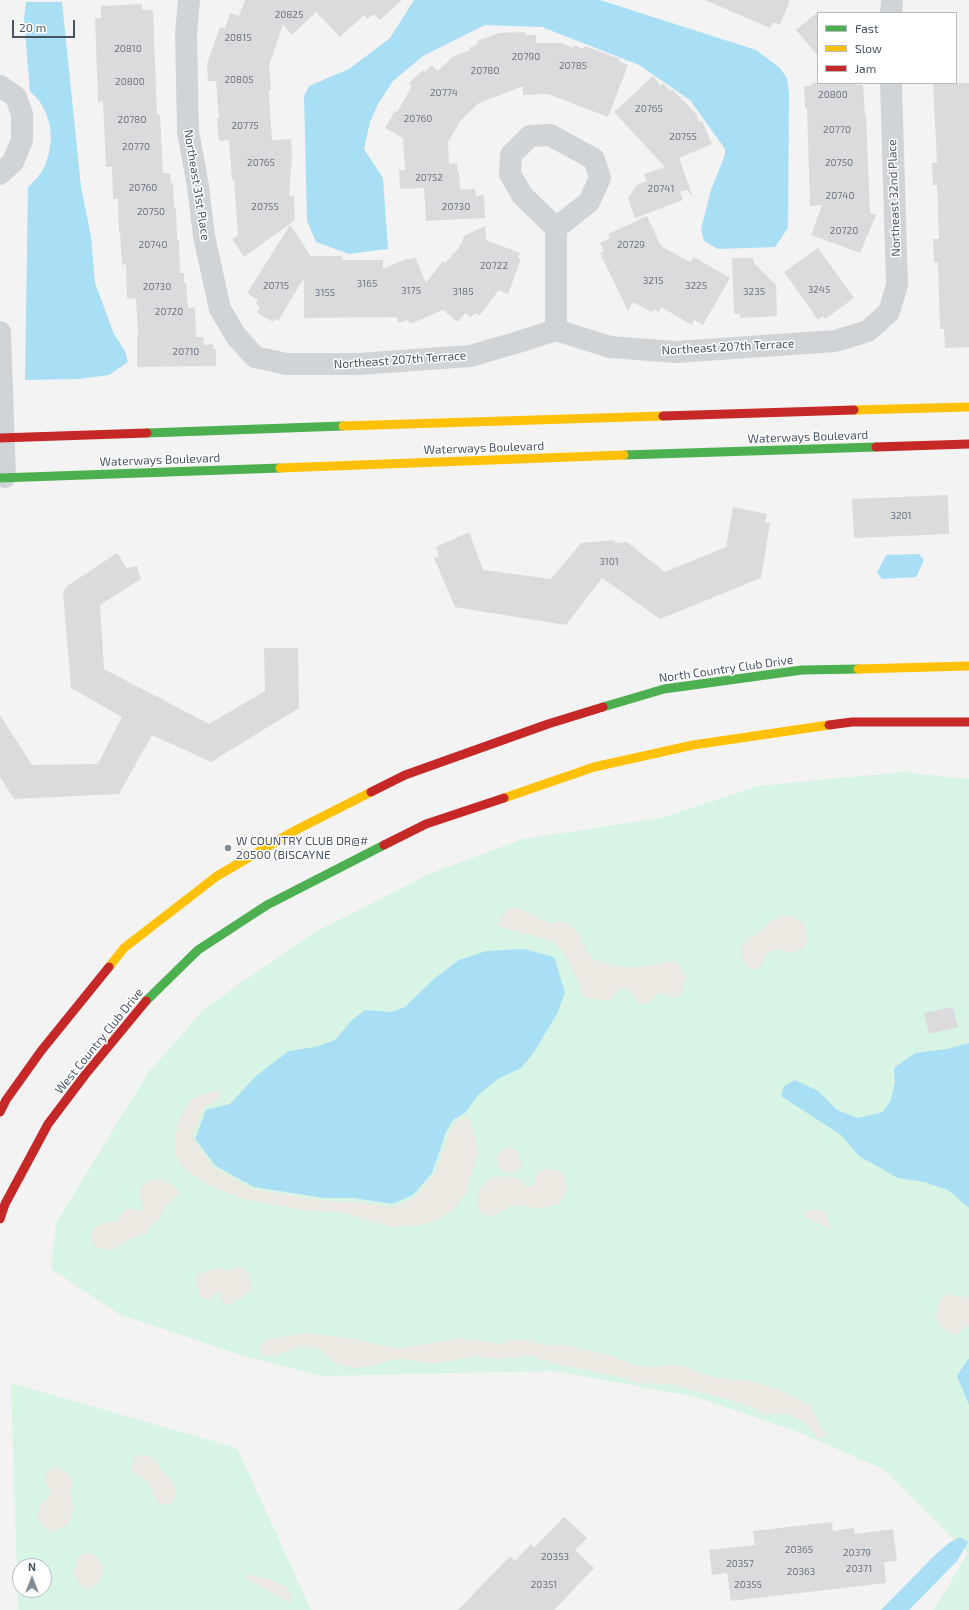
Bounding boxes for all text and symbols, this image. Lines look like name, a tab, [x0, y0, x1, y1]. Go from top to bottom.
house number: 20825	[275, 9, 303, 21]
scale bar	[14, 12, 77, 38]
legend	[817, 12, 957, 84]
text: 20 m	[19, 20, 46, 34]
text: Fast	[855, 21, 878, 35]
house number: 20815	[224, 32, 252, 44]
text: Slow	[855, 41, 882, 55]
house number: 20810	[114, 43, 142, 55]
house number: 20790	[512, 51, 540, 63]
house number: 20785	[559, 60, 587, 72]
text: Jam	[855, 61, 876, 75]
house number: 20780	[471, 65, 499, 77]
house number: 20805	[224, 74, 254, 86]
house number: 20800	[115, 76, 145, 88]
house number: 20774	[430, 87, 458, 99]
house number: 20800	[818, 89, 848, 101]
house number: 20765	[635, 103, 663, 115]
house number: 20760	[404, 113, 432, 125]
house number: 20780	[118, 114, 146, 126]
house number: 20775	[231, 120, 259, 132]
house number: 20770	[823, 124, 851, 136]
street label: Northeast 31st Place	[181, 128, 213, 242]
house number: 20755	[669, 131, 697, 143]
street label: Northeast 32nd Place	[885, 139, 903, 257]
house number: 20770	[122, 141, 150, 153]
house number: 20765	[247, 157, 275, 169]
house number: 20750	[825, 157, 853, 169]
house number: 20752	[415, 172, 443, 184]
house number: 20760	[129, 182, 157, 194]
house number: 20741	[648, 183, 674, 195]
house number: 20740	[826, 190, 854, 202]
house number: 20755	[251, 201, 279, 213]
house number: 20730	[442, 201, 470, 213]
house number: 20750	[137, 206, 165, 218]
house number: 20720	[830, 225, 858, 237]
house number: 20740	[139, 239, 167, 251]
house number: 20729	[617, 239, 645, 251]
house number: 20722	[480, 260, 508, 272]
house number: 3215	[643, 275, 663, 287]
house number: 3165	[357, 278, 377, 290]
house number: 20715	[263, 280, 289, 292]
house number: 3225	[685, 280, 707, 292]
house number: 20730	[143, 281, 171, 293]
house number: 3245	[808, 284, 830, 296]
house number: 3175	[401, 285, 421, 297]
house number: 3185	[453, 286, 473, 298]
house number: 3235	[743, 286, 765, 298]
house number: 3155	[315, 287, 335, 299]
house number: 20720	[155, 306, 183, 318]
street label: Northeast 207th Terrace	[661, 336, 795, 358]
house number: 20710	[173, 346, 199, 358]
street label: Northeast 207th Terrace	[333, 348, 467, 372]
street label: Waterways Boulevard	[747, 428, 869, 446]
street label: Waterways Boulevard	[423, 439, 545, 457]
street label: Waterways Boulevard	[99, 451, 221, 469]
house number: 3201	[890, 510, 912, 522]
house number: 3101	[599, 556, 619, 568]
street label: North Country Club Drive	[658, 652, 794, 686]
place label: W COUNTRY CLUB DR@# 20500 (BISCAYNE	[236, 834, 368, 862]
marker: W COUNTRY CLUB DR@# 20500 (BISCAYNE	[223, 843, 233, 853]
street label: West Country Club Drive	[52, 985, 146, 1097]
house number: 20365	[785, 1544, 813, 1556]
house number: 20379	[843, 1547, 871, 1559]
house number: 20353	[541, 1551, 569, 1563]
north arrow	[12, 1558, 52, 1598]
house number: 20357	[726, 1558, 754, 1570]
text: N	[28, 1560, 36, 1573]
house number: 20371	[846, 1563, 872, 1575]
house number: 20363	[787, 1566, 815, 1578]
house number: 20351	[531, 1579, 557, 1591]
house number: 20355	[734, 1579, 762, 1591]

